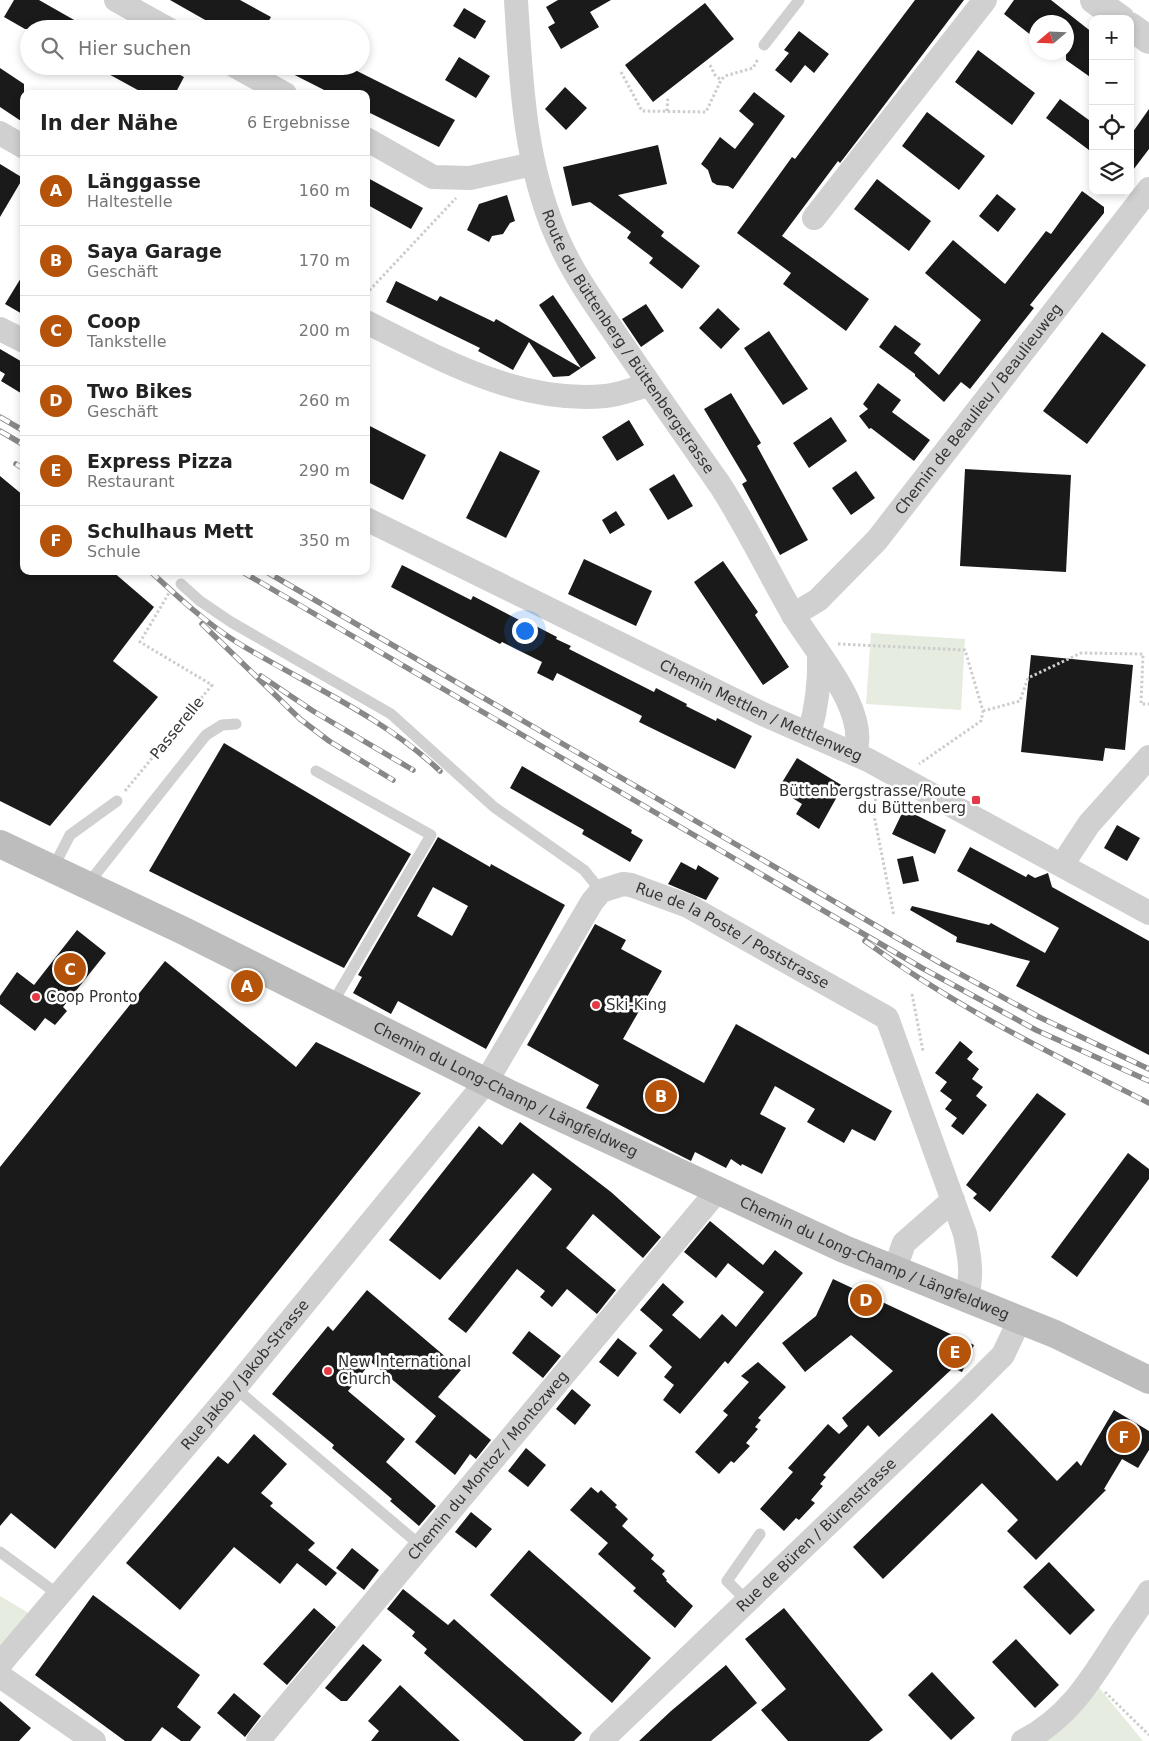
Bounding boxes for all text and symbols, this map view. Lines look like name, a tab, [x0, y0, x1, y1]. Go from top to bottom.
north arrow	[1029, 15, 1074, 60]
map controls	[1089, 15, 1134, 195]
button: +	[1089, 15, 1134, 60]
search box	[20, 20, 370, 75]
icon: search	[38, 34, 66, 62]
text: Hier suchen	[78, 37, 191, 59]
button: −	[1089, 60, 1134, 105]
button: locate	[1089, 105, 1134, 150]
text: In der Nähe	[40, 111, 178, 135]
text: 6 Ergebnisse	[247, 113, 350, 132]
button: layers	[1089, 150, 1134, 195]
text: Länggasse	[87, 170, 201, 192]
text: A	[50, 181, 62, 200]
text: 160 m	[299, 181, 350, 200]
text: Haltestelle	[87, 192, 173, 211]
street label: Route du Büttenberg / Büttenbergstrasse	[538, 207, 718, 477]
text: Saya Garage	[87, 240, 222, 262]
text: B	[50, 251, 62, 270]
text: 170 m	[299, 251, 350, 270]
text: Geschäft	[87, 262, 158, 281]
street label: Chemin de Beaulieu / Beaulieuweg	[891, 300, 1066, 518]
text: Coop	[87, 310, 141, 332]
text: C	[50, 321, 62, 340]
text: 200 m	[299, 321, 350, 340]
text: Tankstelle	[87, 332, 167, 351]
text: Two Bikes	[87, 380, 192, 402]
text: D	[49, 391, 63, 410]
text: 260 m	[299, 391, 350, 410]
text: Geschäft	[87, 402, 158, 421]
text: Express Pizza	[87, 450, 233, 472]
text: E	[51, 461, 61, 480]
text: 290 m	[299, 461, 350, 480]
text: Restaurant	[87, 472, 175, 491]
text: Schulhaus Mett	[87, 520, 253, 542]
text: F	[51, 531, 61, 550]
text: 350 m	[299, 531, 350, 550]
text: Schule	[87, 542, 141, 561]
your location	[512, 618, 538, 644]
street label: Chemin Mettlen / Mettlenweg	[657, 656, 865, 765]
street label: Passerelle	[146, 693, 208, 763]
place label: Büttenbergstrasse/Route du Büttenberg	[779, 782, 966, 817]
marker: Büttenbergstrasse/Route du Büttenberg	[970, 794, 982, 806]
street label: Rue de la Poste / Poststrasse	[633, 879, 832, 993]
pin: C	[54, 950, 86, 988]
pin: A	[231, 967, 263, 1005]
place label: Coop Pronto	[46, 988, 137, 1006]
marker: Coop Pronto	[30, 991, 42, 1003]
place label: Ski-King	[606, 996, 667, 1014]
marker: Ski-King	[590, 999, 602, 1011]
street label: Chemin du Long-Champ / Längfeldweg	[370, 1018, 641, 1161]
pin: B	[645, 1077, 677, 1115]
street label: Chemin du Long-Champ / Längfeldweg	[737, 1193, 1012, 1324]
pin: D	[850, 1281, 882, 1319]
street label: Rue Jakob / Jakob-Strasse	[177, 1296, 313, 1454]
pin: E	[939, 1333, 971, 1371]
place label: New International Church	[338, 1353, 471, 1388]
marker: New International Church	[322, 1365, 334, 1377]
street label: Chemin du Montoz / Montozweg	[404, 1367, 572, 1564]
pin: F	[1108, 1418, 1140, 1456]
street label: Rue de Büren / Bürenstrasse	[733, 1454, 900, 1616]

